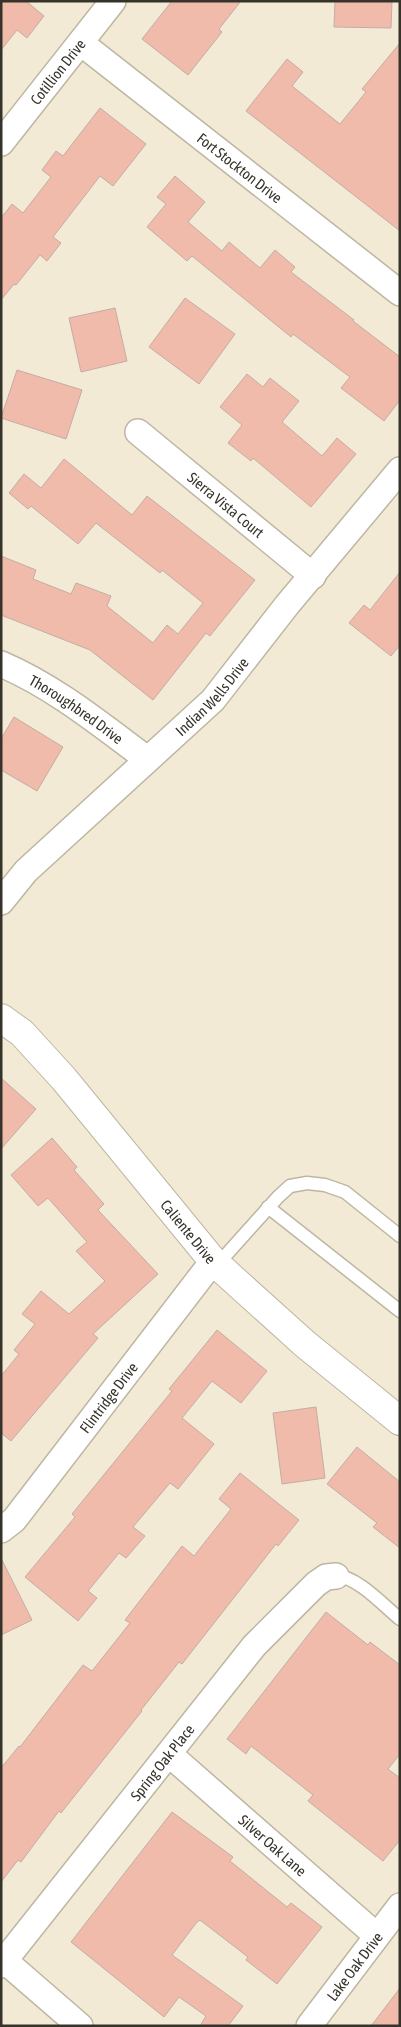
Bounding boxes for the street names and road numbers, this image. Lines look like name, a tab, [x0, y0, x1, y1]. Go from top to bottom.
street label: Cotillion Drive	[26, 35, 88, 108]
street label: Fort Stockton Drive	[194, 129, 286, 206]
street label: Sierra Vista Court	[185, 468, 267, 541]
street label: Indian Wells Drive	[172, 654, 252, 739]
street label: Thoroughbred Drive	[27, 671, 127, 747]
street label: Caliente Drive	[158, 1196, 220, 1267]
street label: Flintridge Drive	[76, 1359, 141, 1436]
street label: Spring Oak Place	[127, 1721, 197, 1803]
street label: Silver Oak Lane	[236, 1811, 310, 1879]
street label: Lake Oak Drive	[323, 1928, 386, 2004]

